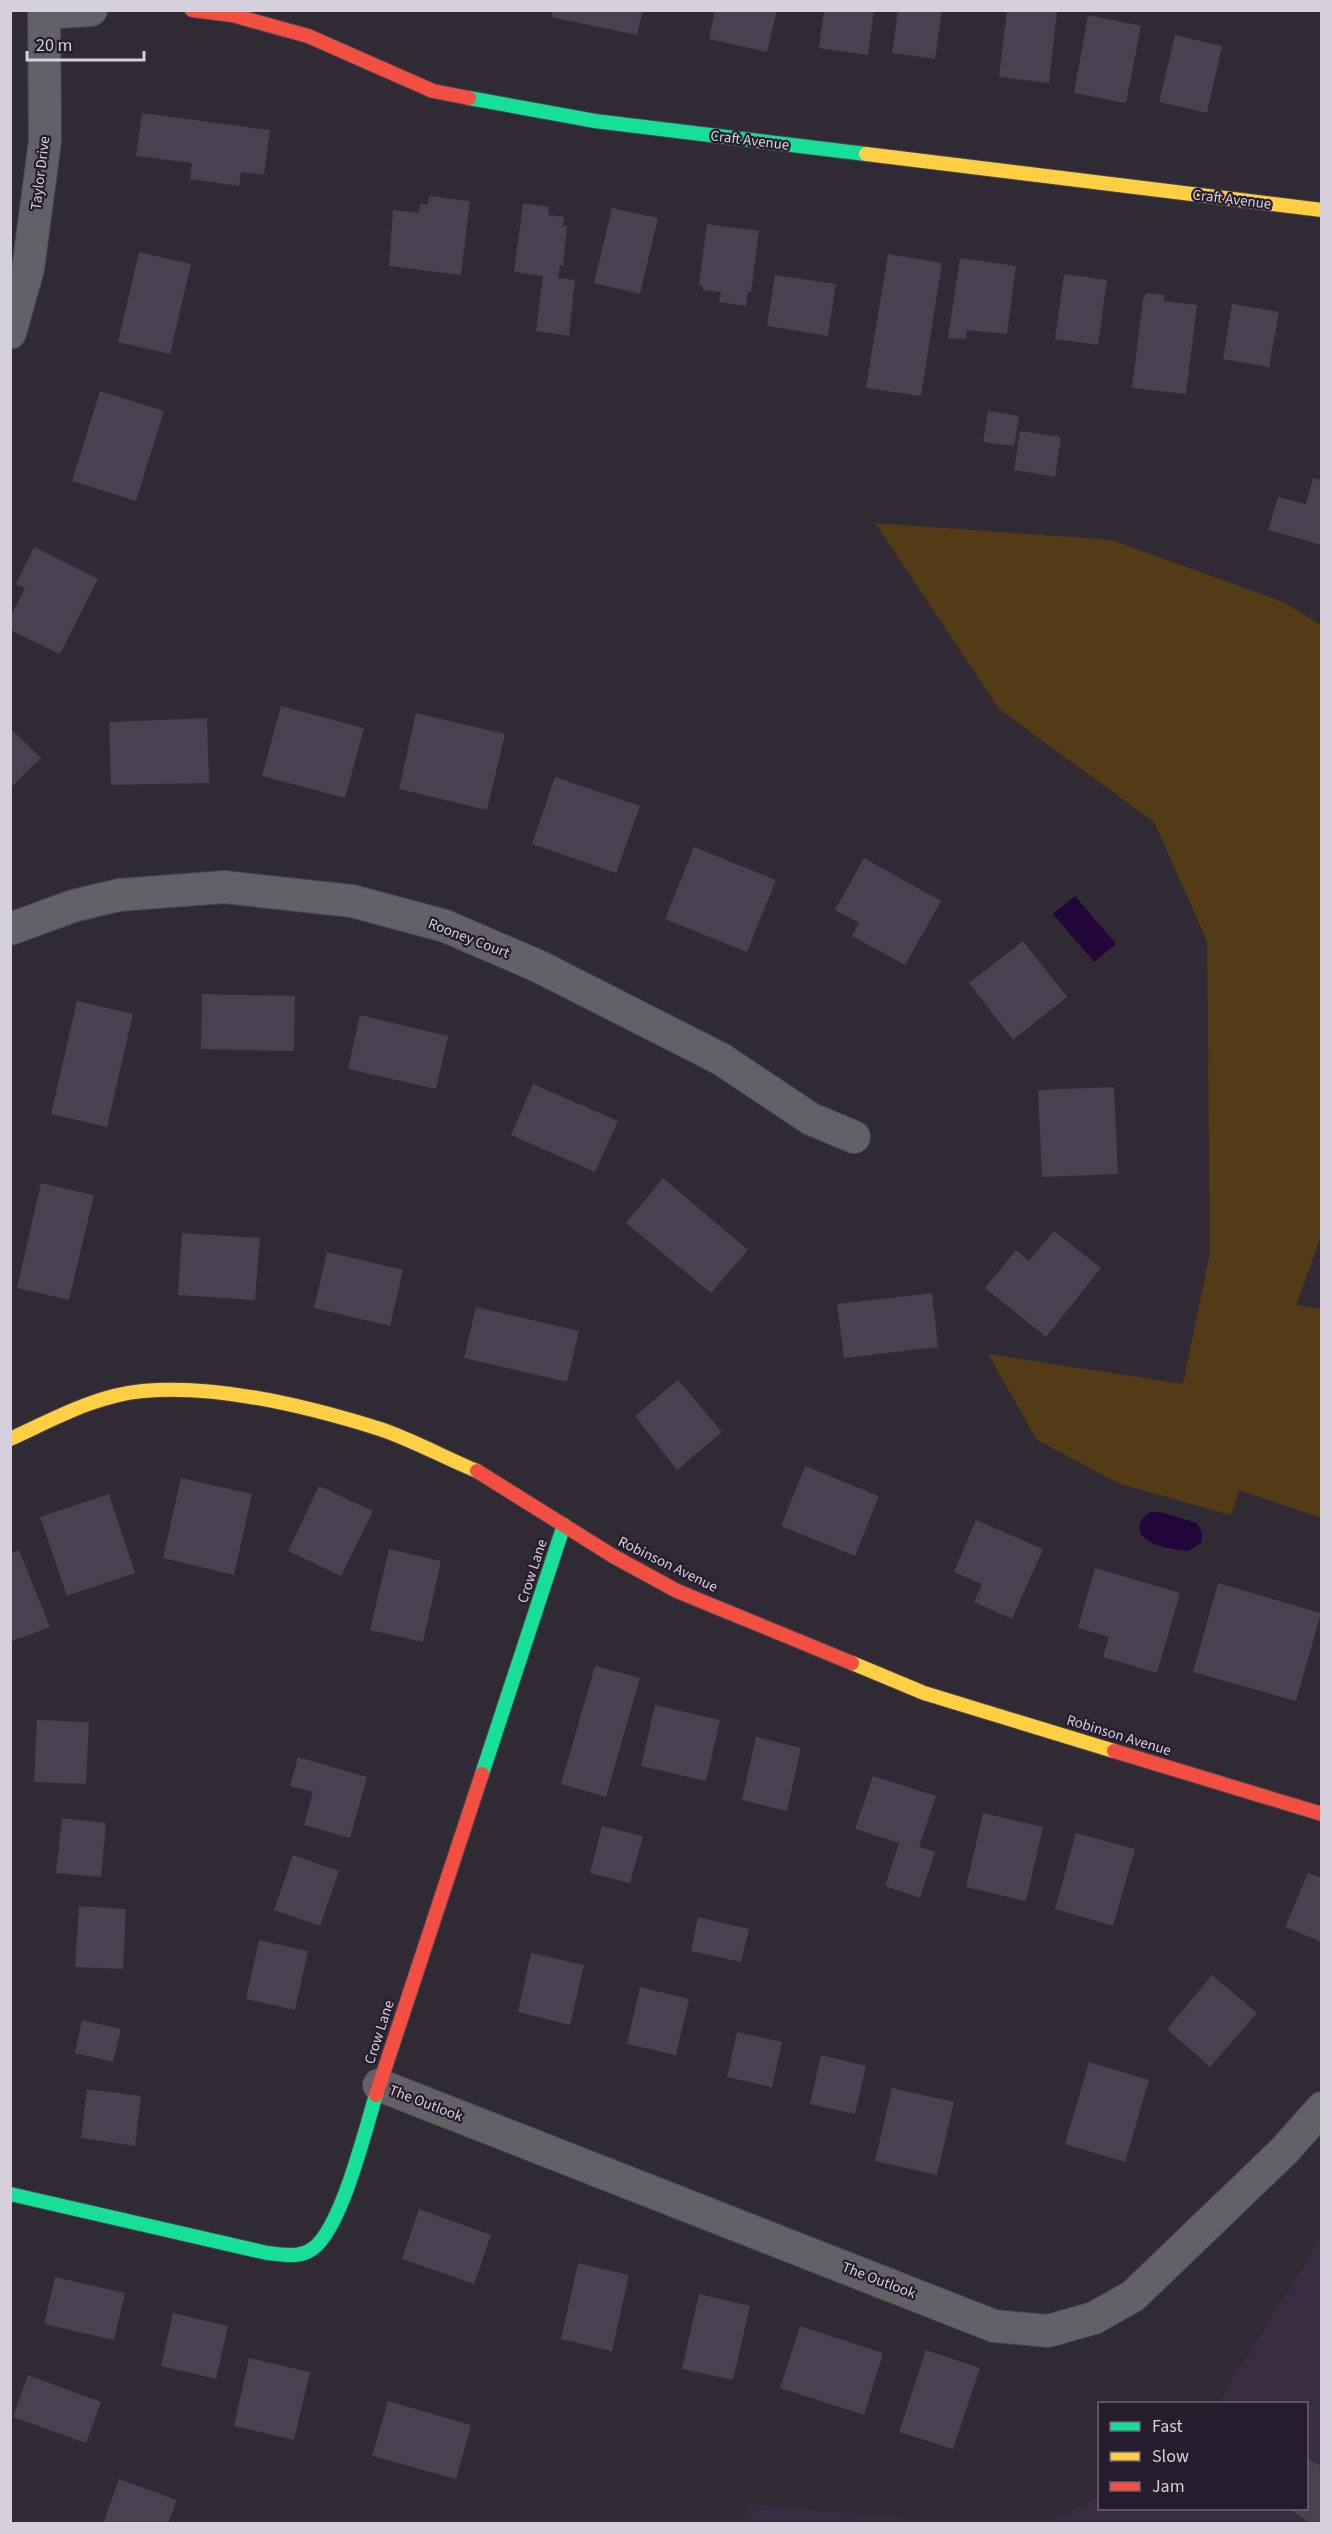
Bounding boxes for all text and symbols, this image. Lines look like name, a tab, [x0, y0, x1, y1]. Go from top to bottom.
scale bar	[27, 24, 144, 62]
text: 20 m	[36, 33, 72, 58]
street label: Craft Avenue	[709, 125, 790, 156]
street label: Taylor Drive	[26, 135, 55, 211]
street label: Craft Avenue	[1191, 184, 1272, 215]
street label: Rooney Court	[425, 913, 513, 964]
street label: Robinson Avenue	[614, 1531, 721, 1598]
street label: Crow Lane	[512, 1537, 553, 1606]
street label: Robinson Avenue	[1064, 1710, 1174, 1761]
street label: Crow Lane	[359, 1998, 400, 2067]
street label: The Outlook	[386, 2080, 466, 2127]
street label: The Outlook	[839, 2257, 919, 2304]
legend	[1098, 2402, 1308, 2510]
text: Fast	[1152, 2414, 1183, 2439]
text: Slow	[1152, 2444, 1189, 2469]
text: Jam	[1152, 2474, 1185, 2499]

